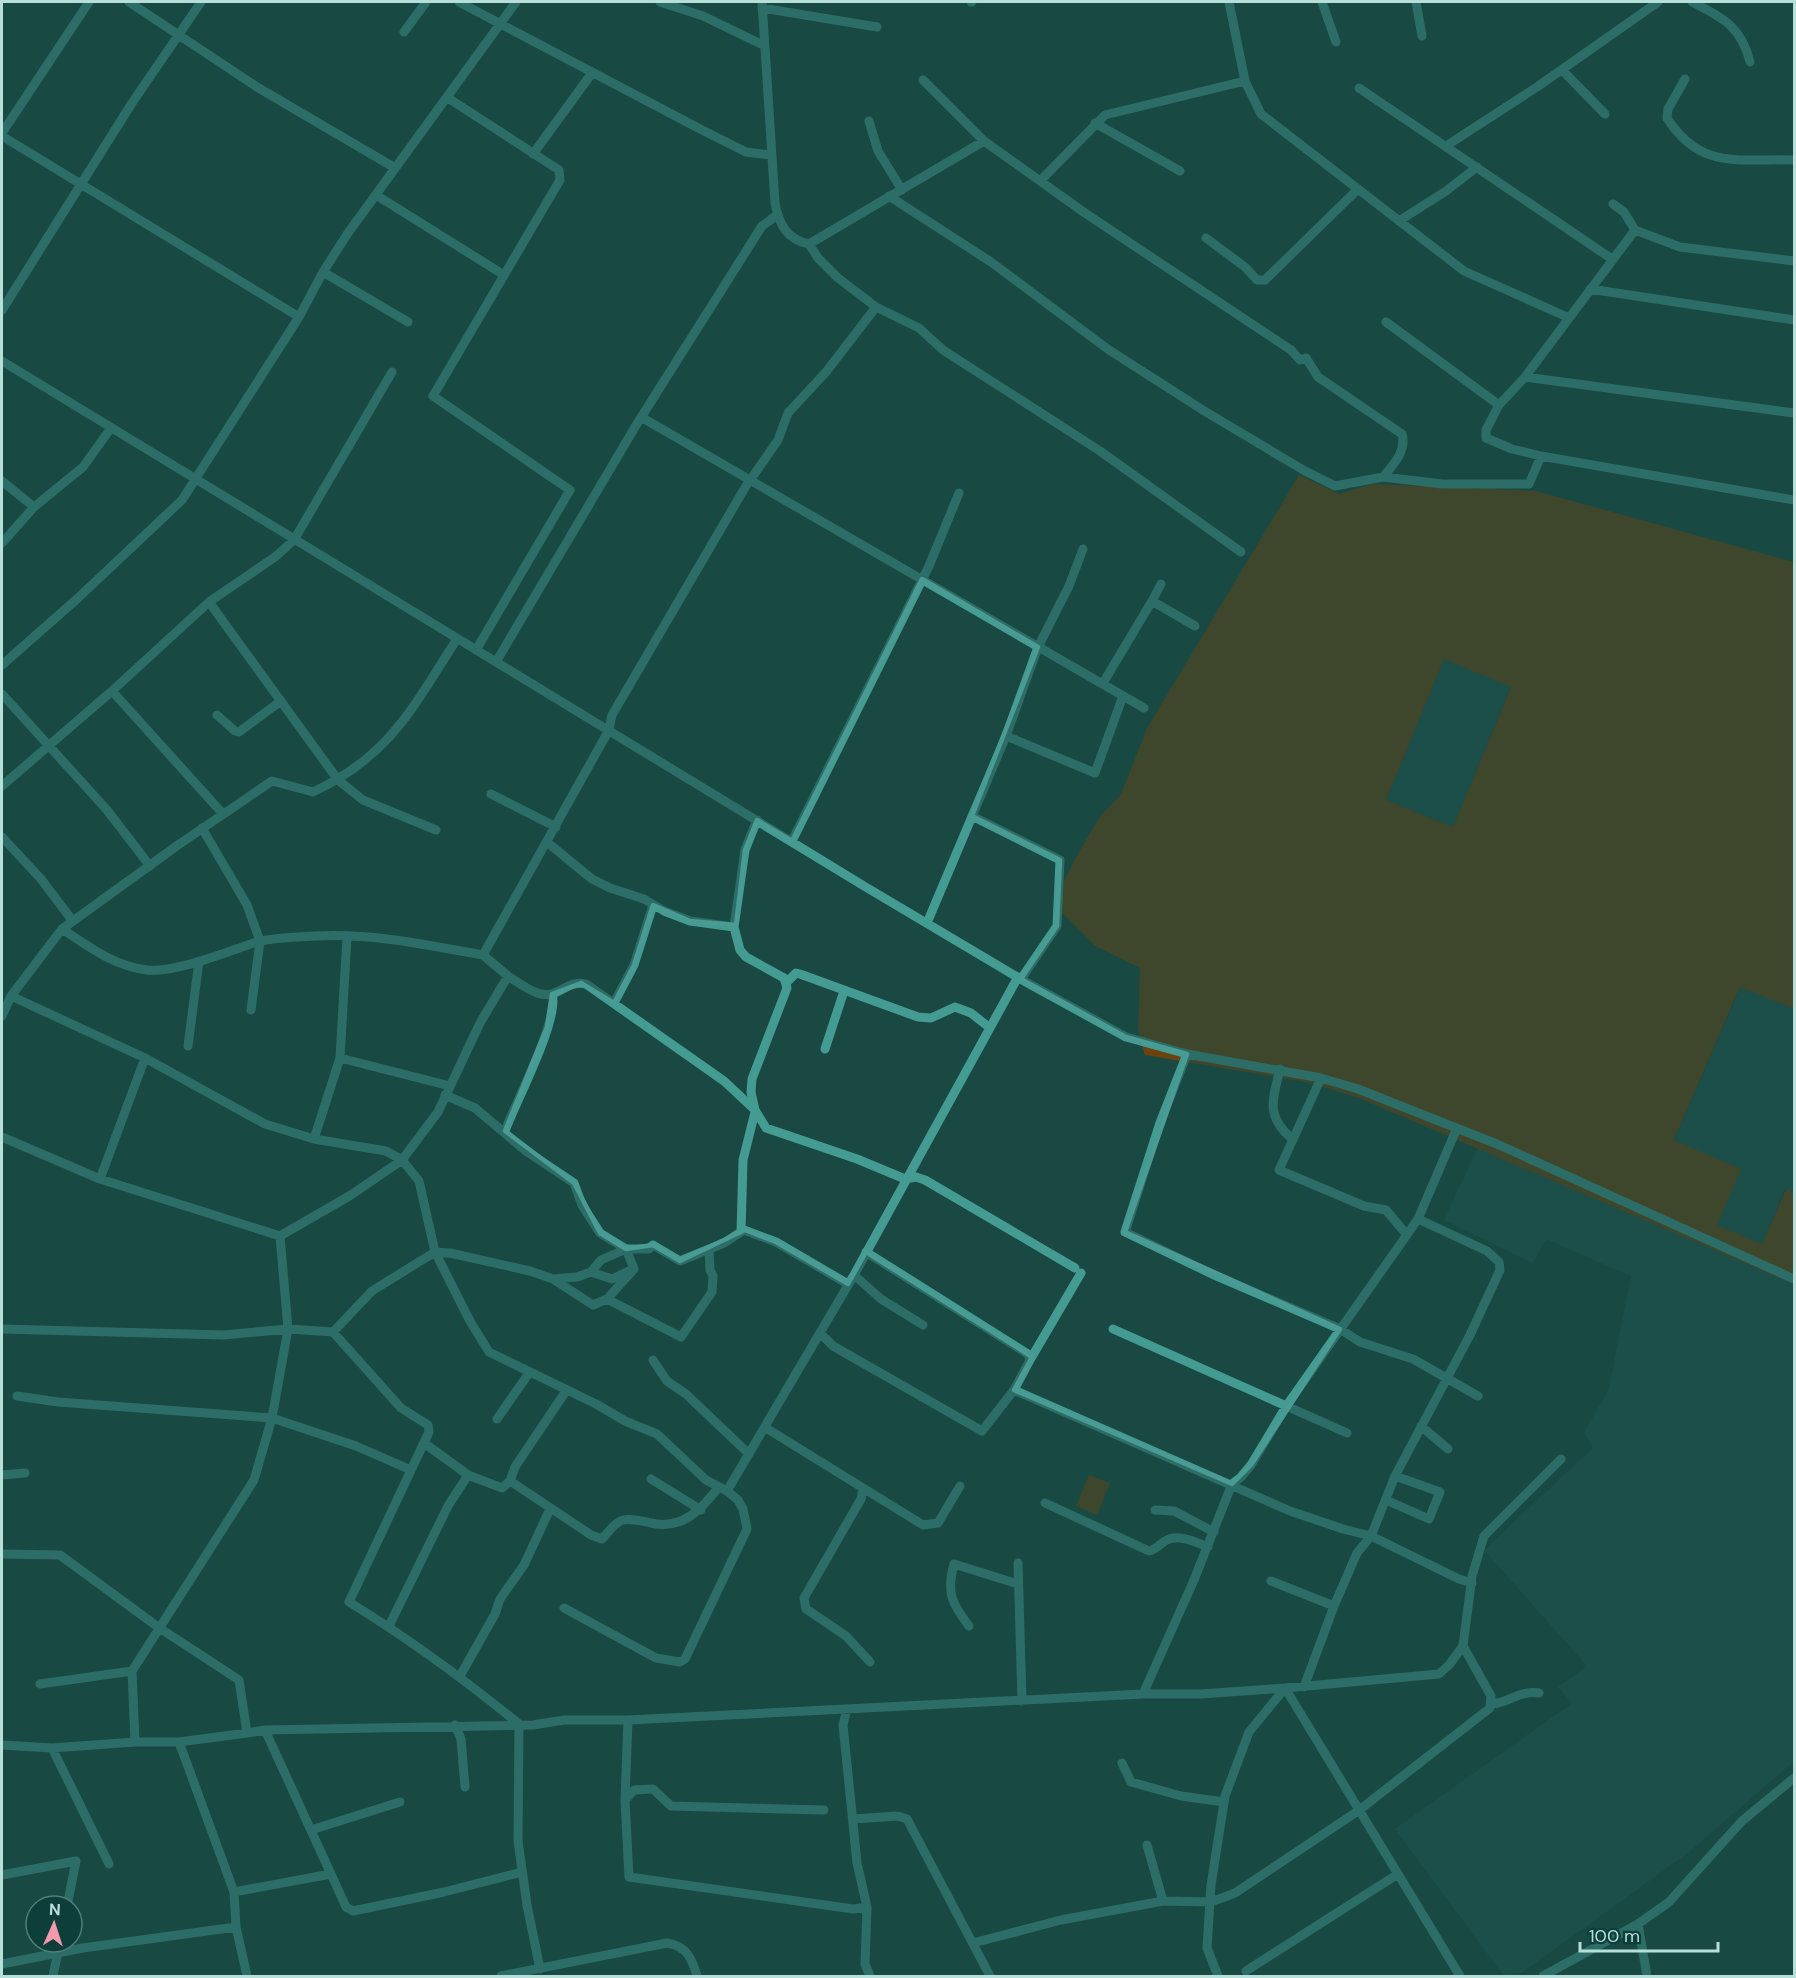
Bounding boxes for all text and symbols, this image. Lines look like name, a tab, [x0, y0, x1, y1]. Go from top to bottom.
north arrow	[24, 1894, 84, 1954]
text: N	[48, 1899, 61, 1920]
scale bar	[1580, 1915, 1718, 1953]
text: 100 m	[1589, 1924, 1640, 1948]

